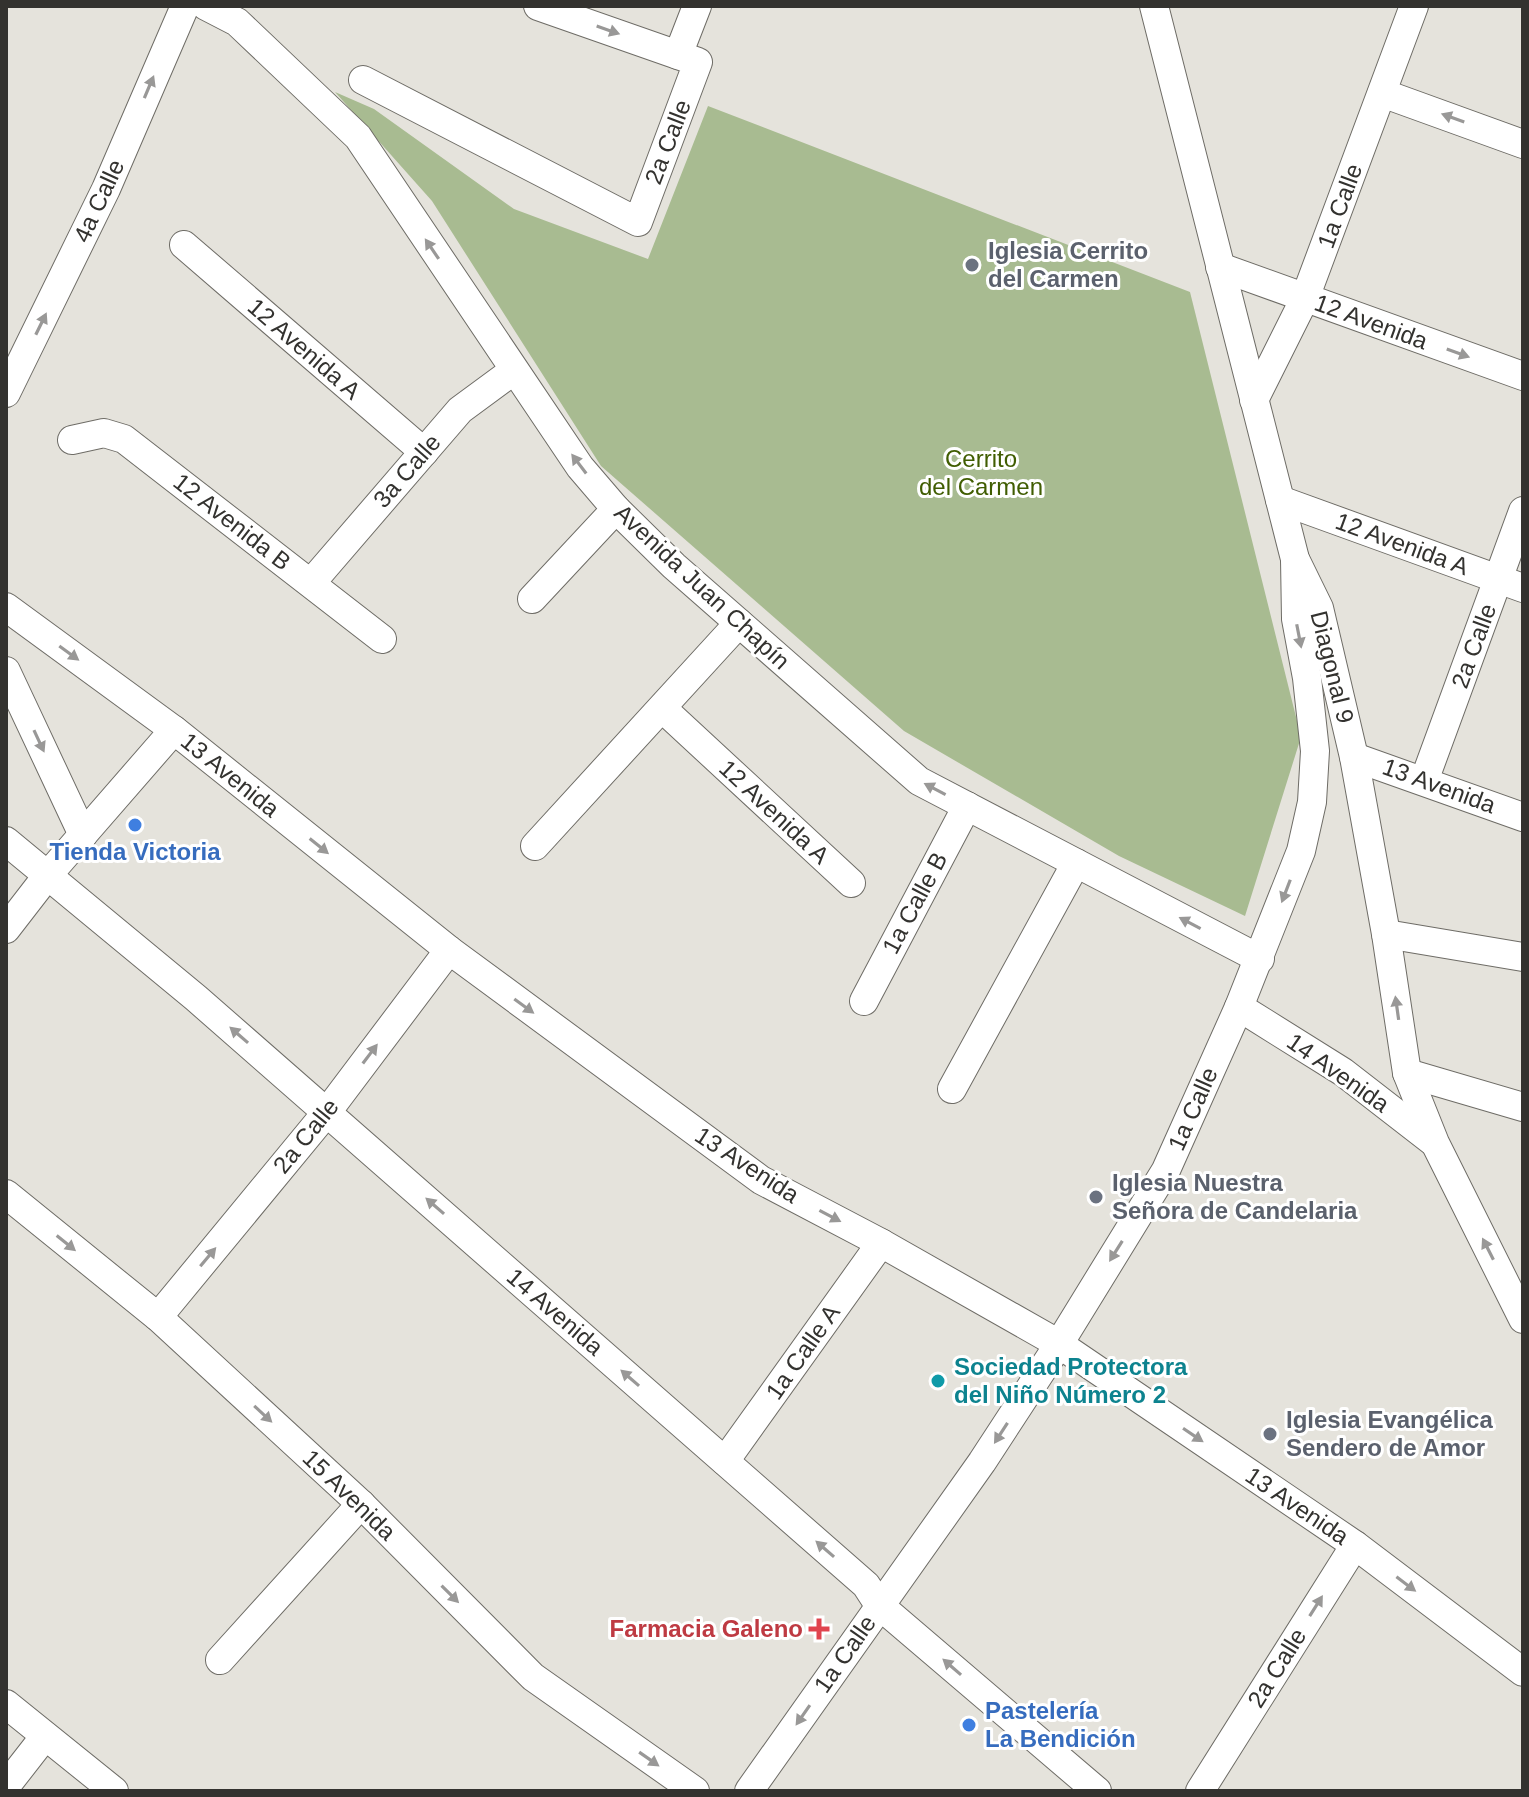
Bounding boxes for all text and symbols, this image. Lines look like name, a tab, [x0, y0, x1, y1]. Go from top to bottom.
one-way arrow	[596, 25, 620, 37]
one-way arrow	[143, 75, 156, 99]
street label: 2a Calle	[639, 96, 696, 188]
one-way arrow	[1440, 112, 1464, 124]
street label: 4a Calle	[68, 155, 129, 246]
street label: 1a Calle	[1312, 160, 1367, 252]
place label: Iglesia Cerrito del Carmen	[988, 237, 1148, 292]
one-way arrow	[426, 238, 440, 260]
marker: Iglesia Cerrito del Carmen	[963, 256, 981, 274]
street label: 12 Avenida	[1311, 289, 1432, 355]
street label: 12 Avenida A	[243, 293, 366, 405]
one-way arrow	[34, 312, 48, 335]
one-way arrow	[1446, 347, 1470, 360]
street label: 3a Calle	[368, 429, 446, 513]
park label: Cerrito del Carmen	[919, 445, 1043, 500]
one-way arrow	[571, 454, 587, 474]
street label: 12 Avenida B	[168, 468, 296, 576]
street label: Avenida Juan Chapín	[609, 499, 795, 675]
street label: 12 Avenida A	[1332, 507, 1472, 580]
street label: 2a Calle	[1446, 600, 1501, 692]
street label: Diagonal 9	[1306, 608, 1359, 726]
one-way arrow	[1294, 624, 1306, 649]
one-way arrow	[58, 645, 80, 661]
street label: 13 Avenida	[176, 727, 285, 823]
one-way arrow	[32, 729, 46, 753]
street label: 13 Avenida	[1379, 753, 1500, 819]
street label: 12 Avenida A	[714, 754, 835, 869]
one-way arrow	[924, 783, 947, 796]
marker: Tienda Victoria	[126, 816, 144, 834]
place label: Tienda Victoria	[49, 838, 221, 865]
one-way arrow	[309, 838, 329, 854]
street label: 1a Calle B	[877, 848, 952, 958]
one-way arrow	[1279, 879, 1292, 903]
one-way arrow	[1179, 916, 1202, 929]
one-way arrow	[1390, 995, 1403, 1020]
one-way arrow	[514, 997, 534, 1013]
one-way arrow	[229, 1027, 249, 1044]
street label: 14 Avenida	[1282, 1028, 1395, 1118]
one-way arrow	[362, 1044, 378, 1065]
street label: 1a Calle	[1162, 1063, 1223, 1155]
street label: 2a Calle	[267, 1093, 344, 1178]
street label: 13 Avenida	[690, 1121, 805, 1208]
place label: Iglesia Nuestra Señora de Candelaria	[1112, 1169, 1358, 1224]
marker: Iglesia Nuestra Señora de Candelaria	[1087, 1188, 1105, 1206]
one-way arrow	[425, 1198, 445, 1215]
one-way arrow	[819, 1209, 841, 1223]
one-way arrow	[56, 1234, 76, 1251]
one-way arrow	[1481, 1237, 1495, 1260]
one-way arrow	[1109, 1240, 1124, 1263]
one-way arrow	[199, 1247, 215, 1267]
street label: 14 Avenida	[502, 1263, 609, 1361]
street label: 1a Calle A	[760, 1299, 845, 1404]
place label: Sociedad Protectora del Niño Número 2	[954, 1353, 1188, 1408]
one-way arrow	[621, 1370, 641, 1387]
marker: Sociedad Protectora del Niño Número 2	[929, 1372, 947, 1390]
one-way arrow	[253, 1404, 272, 1422]
place label: Iglesia Evangélica Sendero de Amor	[1286, 1406, 1493, 1461]
one-way arrow	[994, 1422, 1009, 1443]
marker: Iglesia Evangélica Sendero de Amor	[1261, 1425, 1279, 1443]
one-way arrow	[1182, 1427, 1204, 1442]
street label: 15 Avenida	[297, 1444, 402, 1546]
street label: 13 Avenida	[1241, 1461, 1354, 1550]
one-way arrow	[816, 1541, 835, 1559]
one-way arrow	[1395, 1576, 1417, 1592]
one-way arrow	[440, 1584, 458, 1603]
one-way arrow	[1309, 1596, 1324, 1617]
street label: 1a Calle	[808, 1610, 881, 1698]
place label: Farmacia Galeno	[610, 1615, 803, 1642]
marker: Farmacia Galeno	[810, 1620, 828, 1638]
street label: 2a Calle	[1242, 1623, 1311, 1712]
one-way arrow	[943, 1659, 963, 1676]
place label: Pastelería La Bendición	[985, 1697, 1136, 1752]
one-way arrow	[796, 1704, 811, 1725]
marker: Pastelería La Bendición	[960, 1716, 978, 1734]
one-way arrow	[639, 1751, 660, 1766]

